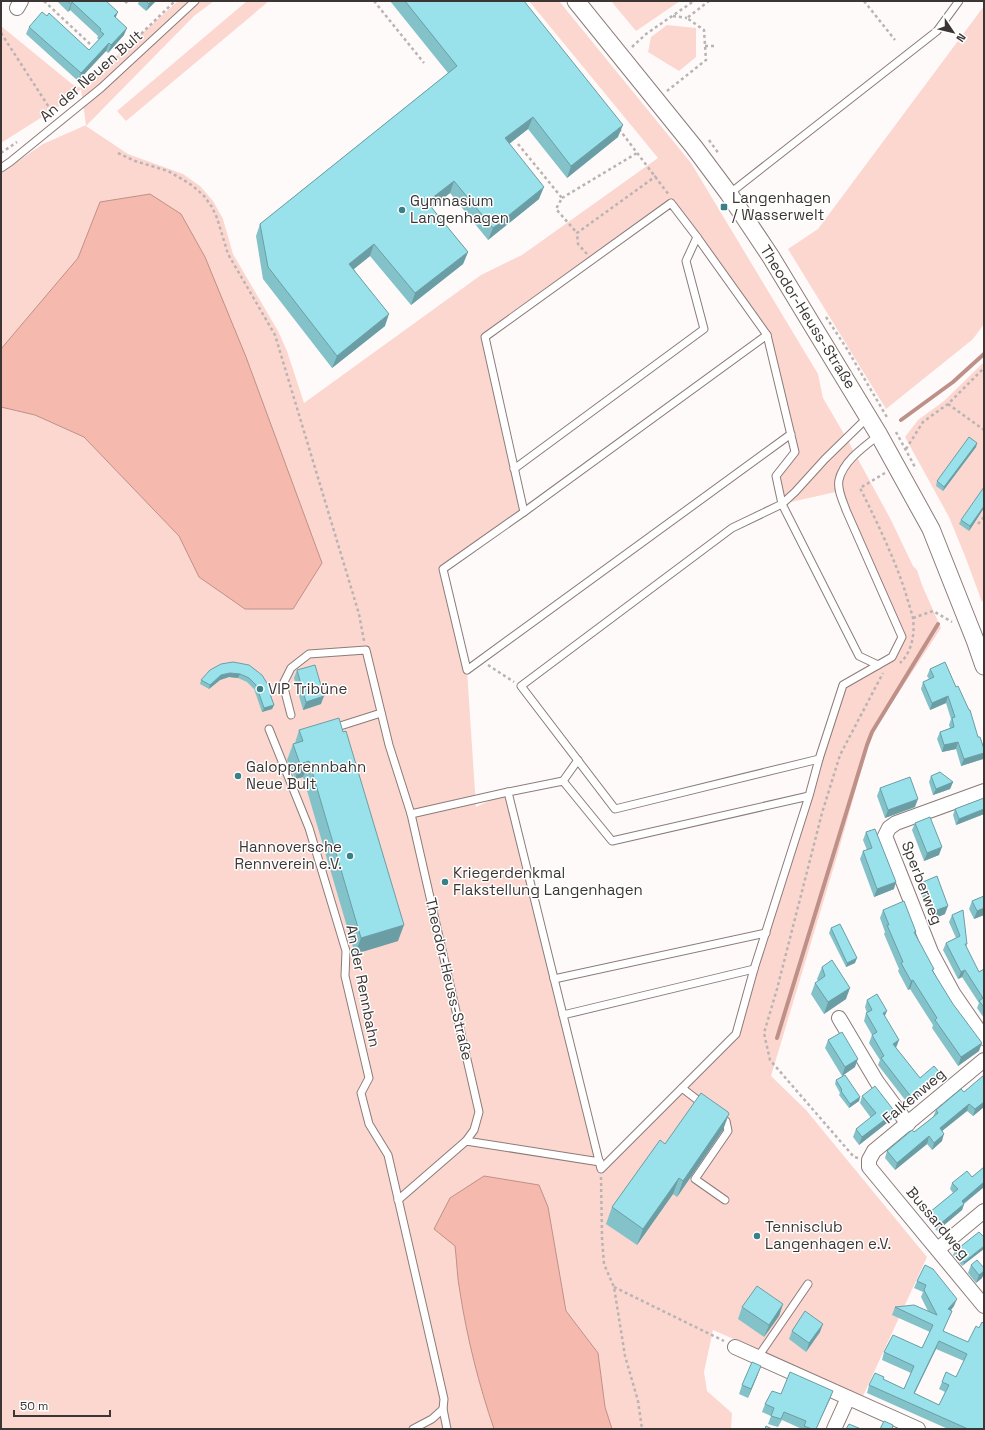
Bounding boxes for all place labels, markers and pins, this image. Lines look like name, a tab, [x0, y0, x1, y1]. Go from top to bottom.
place label: Langenhagen / Wasserwelt	[732, 188, 831, 224]
place label: Gymnasium Langenhagen	[410, 191, 509, 227]
marker: Langenhagen / Wasserwelt	[719, 202, 729, 212]
marker: Gymnasium Langenhagen	[397, 205, 407, 215]
place label: VIP Tribüne	[268, 679, 347, 698]
marker: VIP Tribüne	[255, 684, 265, 694]
place label: Galopprennbahn Neue Bult	[246, 757, 366, 793]
marker: Galopprennbahn Neue Bult	[233, 771, 243, 781]
place label: Hannoversche Rennverein e.V.	[235, 837, 342, 873]
marker: Hannoversche Rennverein e.V.	[345, 851, 355, 861]
place label: Kriegerdenkmal Flakstellung Langenhagen	[453, 863, 643, 899]
marker: Kriegerdenkmal Flakstellung Langenhagen	[440, 877, 450, 887]
place label: Tennisclub Langenhagen e.V.	[765, 1217, 891, 1253]
marker: Tennisclub Langenhagen e.V.	[752, 1231, 762, 1241]

